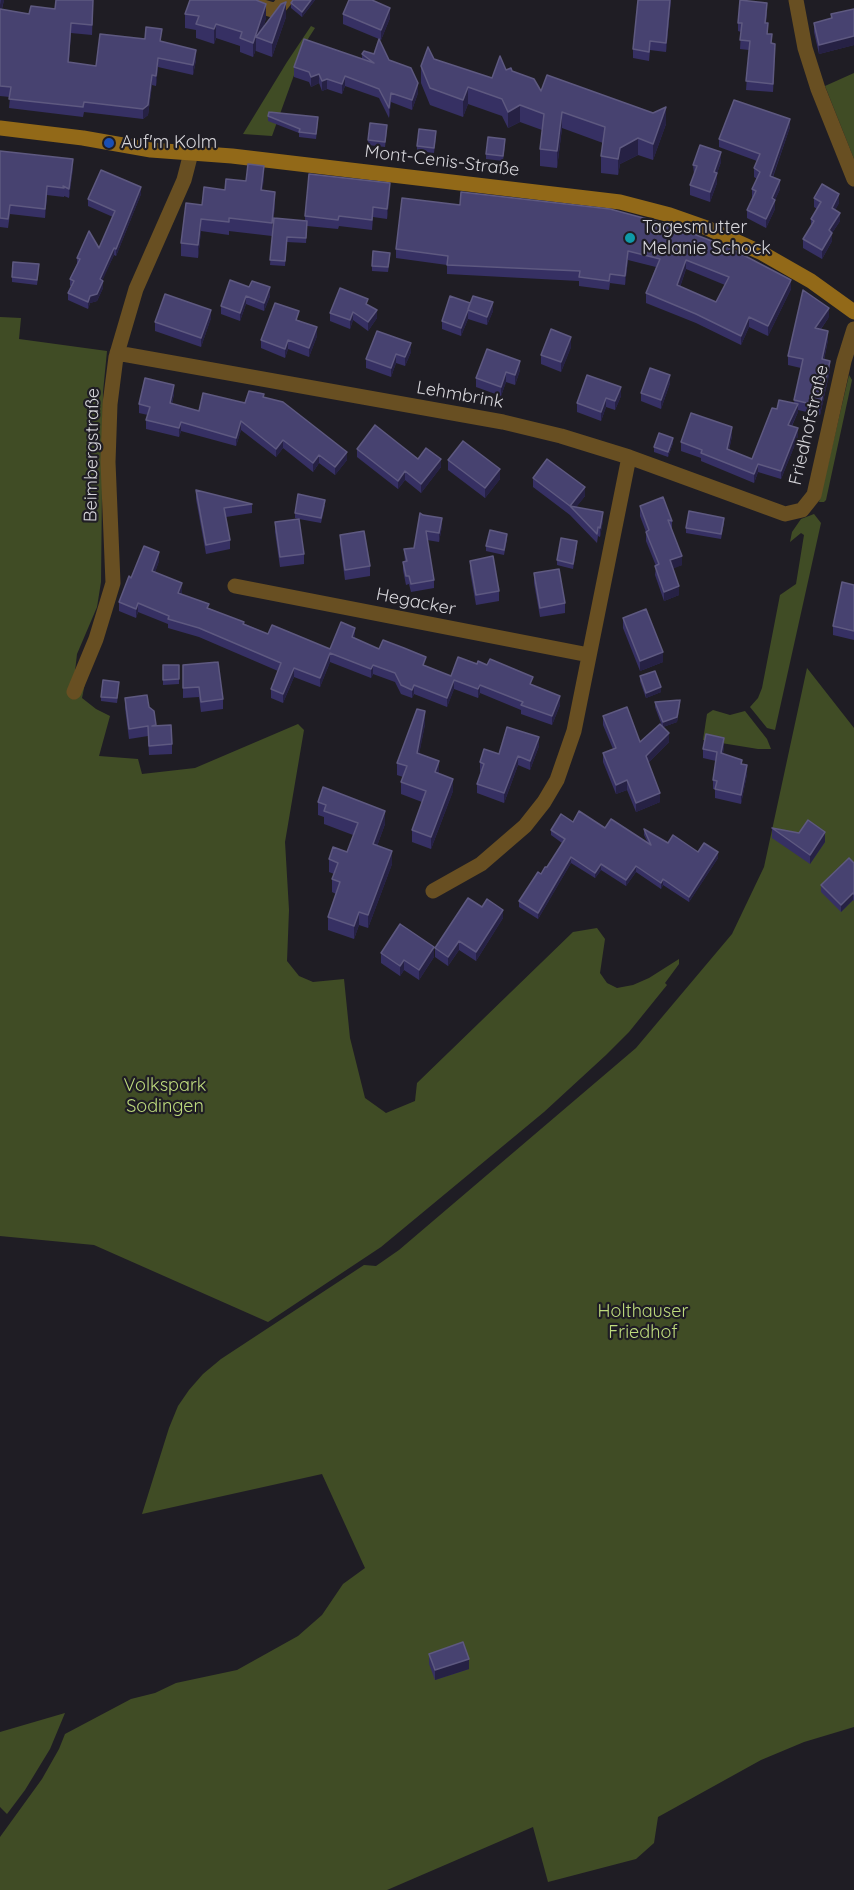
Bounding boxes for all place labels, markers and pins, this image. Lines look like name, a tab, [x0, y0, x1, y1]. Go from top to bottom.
place label: Auf'm Kolm	[121, 132, 217, 154]
marker: Auf'm Kolm	[102, 136, 116, 150]
place label: Tagesmutter Melanie Schock	[642, 217, 771, 260]
marker: Tagesmutter Melanie Schock	[623, 231, 637, 245]

